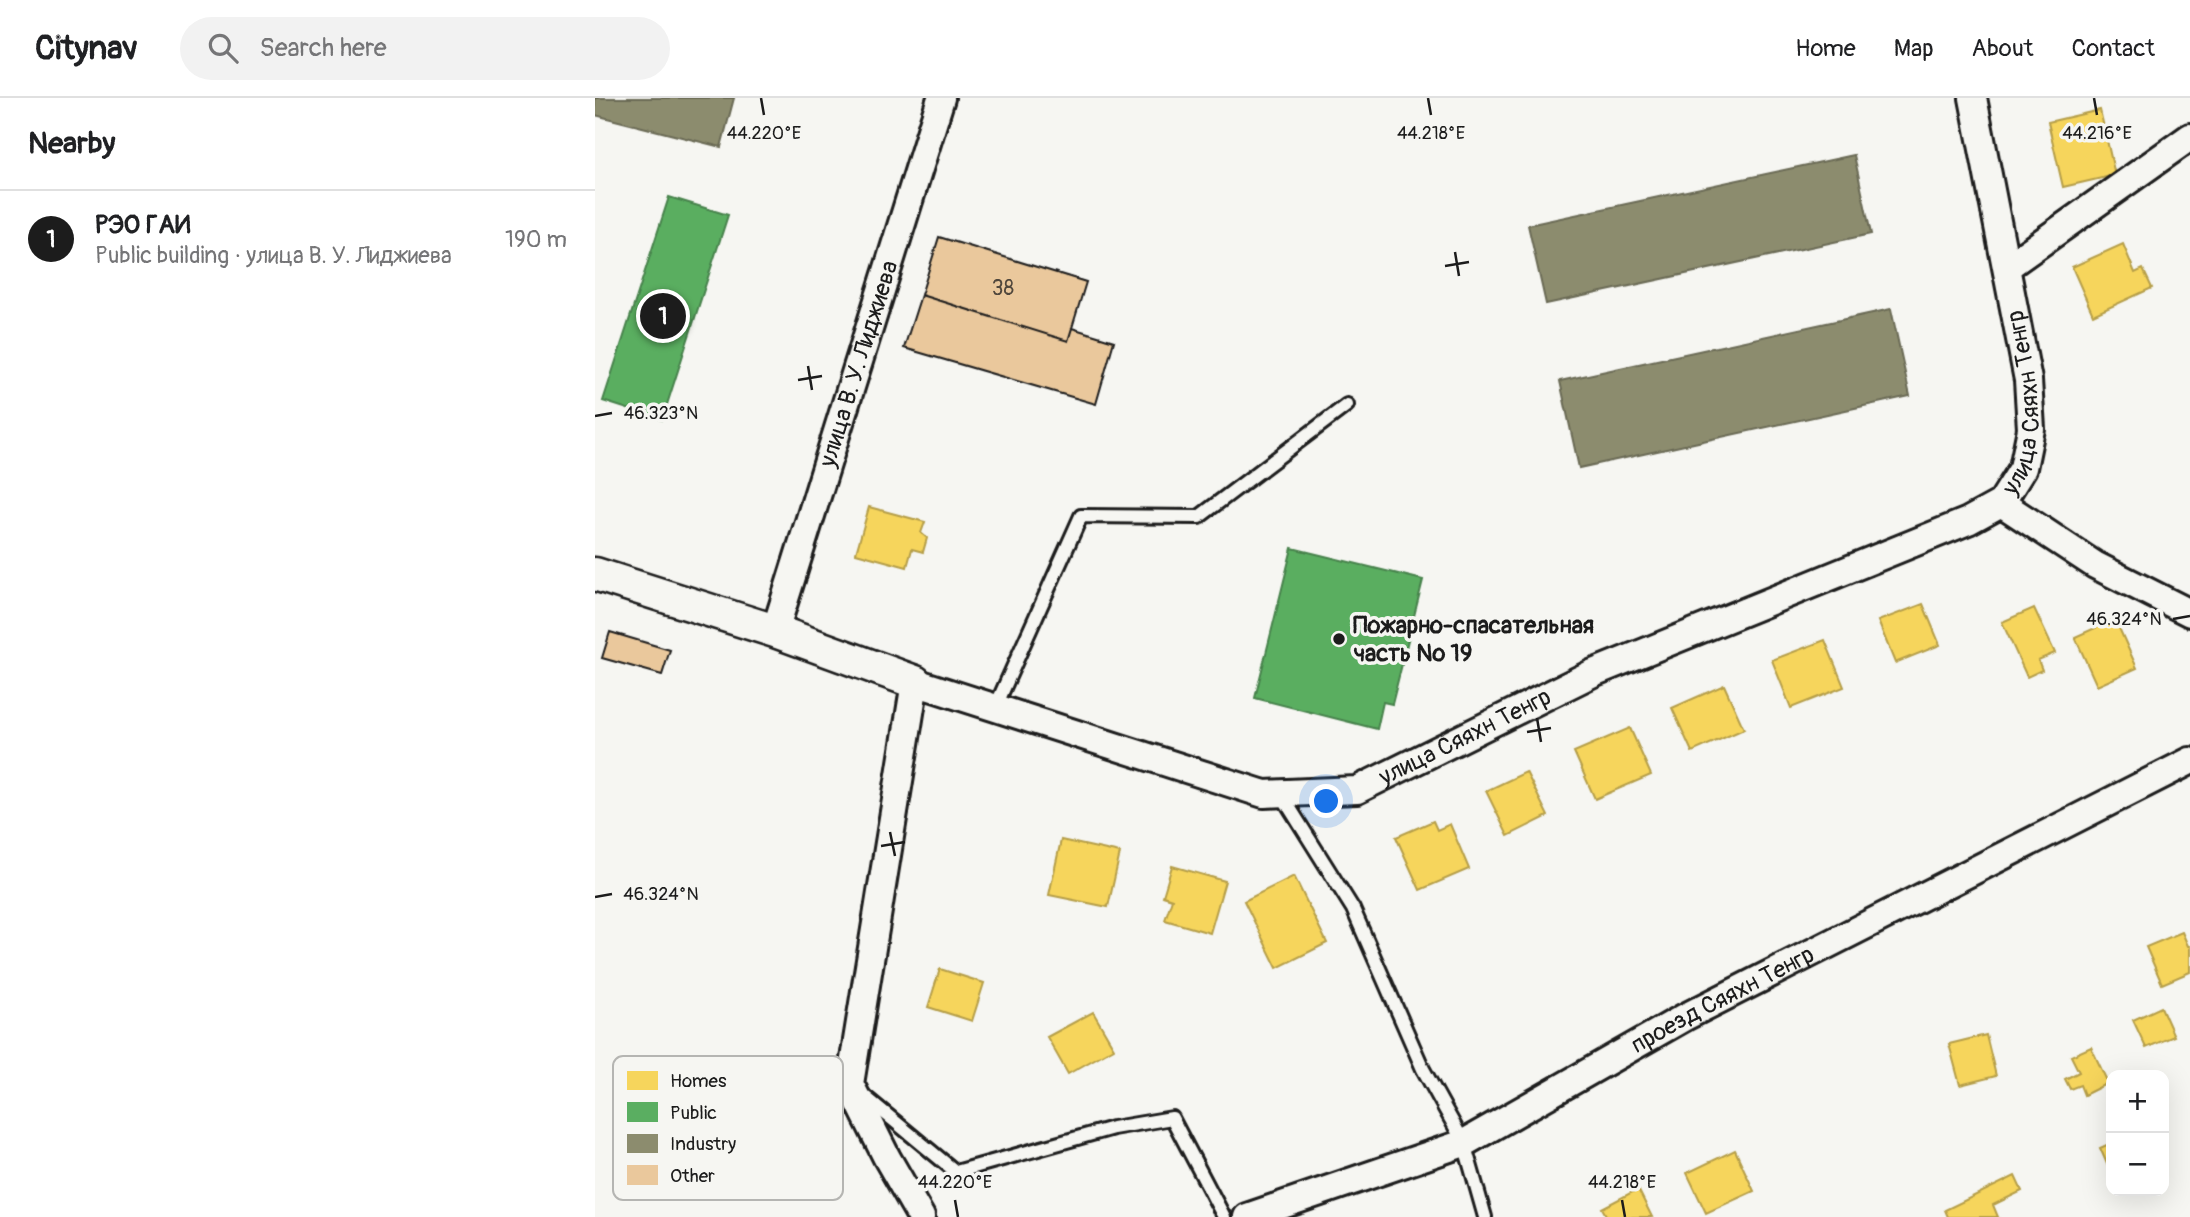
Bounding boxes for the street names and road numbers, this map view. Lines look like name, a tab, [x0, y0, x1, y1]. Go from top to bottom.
street label: улица В. У. Лиджиева	[812, 257, 904, 471]
street label: улица Сяяхн Тенгр	[1995, 308, 2046, 501]
street label: улица Сяяхн Тенгр	[1373, 682, 1556, 792]
street label: проезд Сяяхн Тенгр	[1626, 940, 1819, 1059]

